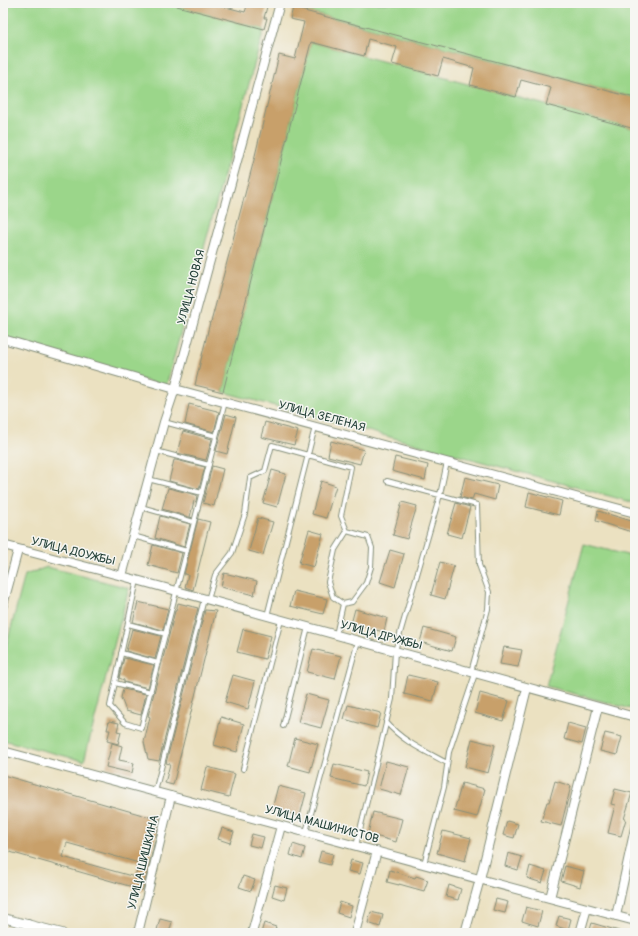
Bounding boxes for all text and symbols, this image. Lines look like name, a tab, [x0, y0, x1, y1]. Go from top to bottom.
street label: УЛИЦА НОВАЯ	[174, 248, 209, 326]
street label: УЛИЦА ЗЕЛЕНАЯ	[277, 398, 367, 435]
street label: УЛИЦА ДОУЖБЫ	[30, 534, 117, 569]
street label: УЛИЦА ДРУЖБЫ	[338, 617, 424, 654]
street label: УЛИЦА МАШИНИСТОВ	[263, 802, 381, 847]
street label: УЛИЦА ШИШКИНА	[124, 813, 163, 911]

